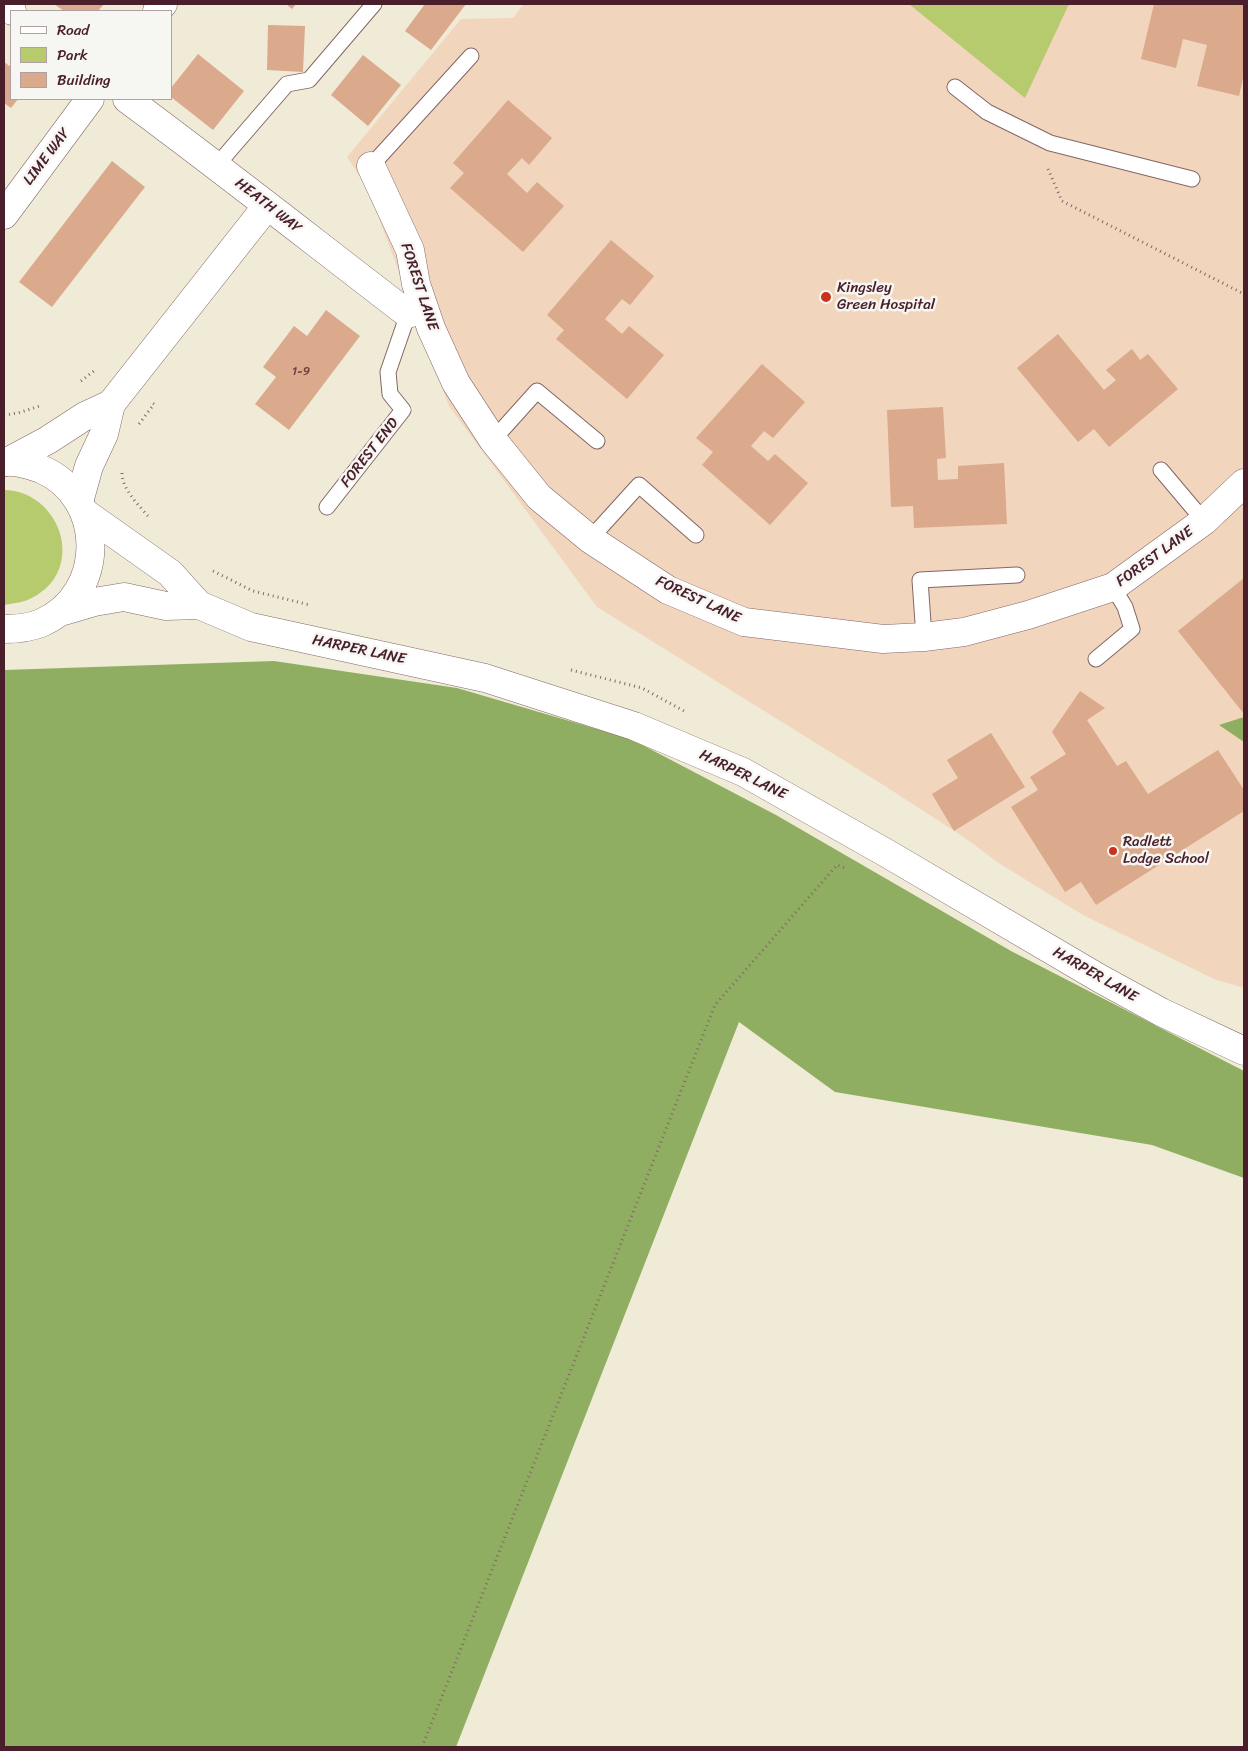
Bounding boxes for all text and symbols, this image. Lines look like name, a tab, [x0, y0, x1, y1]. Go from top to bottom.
legend	[10, 10, 172, 100]
text: Road	[57, 17, 89, 43]
text: Park	[57, 42, 88, 68]
text: Building	[57, 67, 111, 93]
street label: LIME WAY	[20, 125, 74, 189]
street label: HEATH WAY	[231, 174, 305, 238]
street label: FOREST LANE	[396, 241, 442, 333]
place label: Kingsley Green Hospital	[837, 279, 935, 314]
marker: Kingsley Green Hospital	[819, 290, 833, 304]
house number: 1-9	[292, 365, 310, 379]
street label: FOREST END	[337, 415, 403, 491]
street label: FOREST LANE	[1113, 523, 1197, 591]
street label: FOREST LANE	[653, 573, 743, 627]
street label: HARPER LANE	[311, 631, 407, 669]
street label: HARPER LANE	[696, 746, 790, 804]
place label: Radlett Lodge School	[1123, 833, 1209, 868]
marker: Radlett Lodge School	[1107, 845, 1119, 857]
street label: HARPER LANE	[1049, 943, 1141, 1007]

